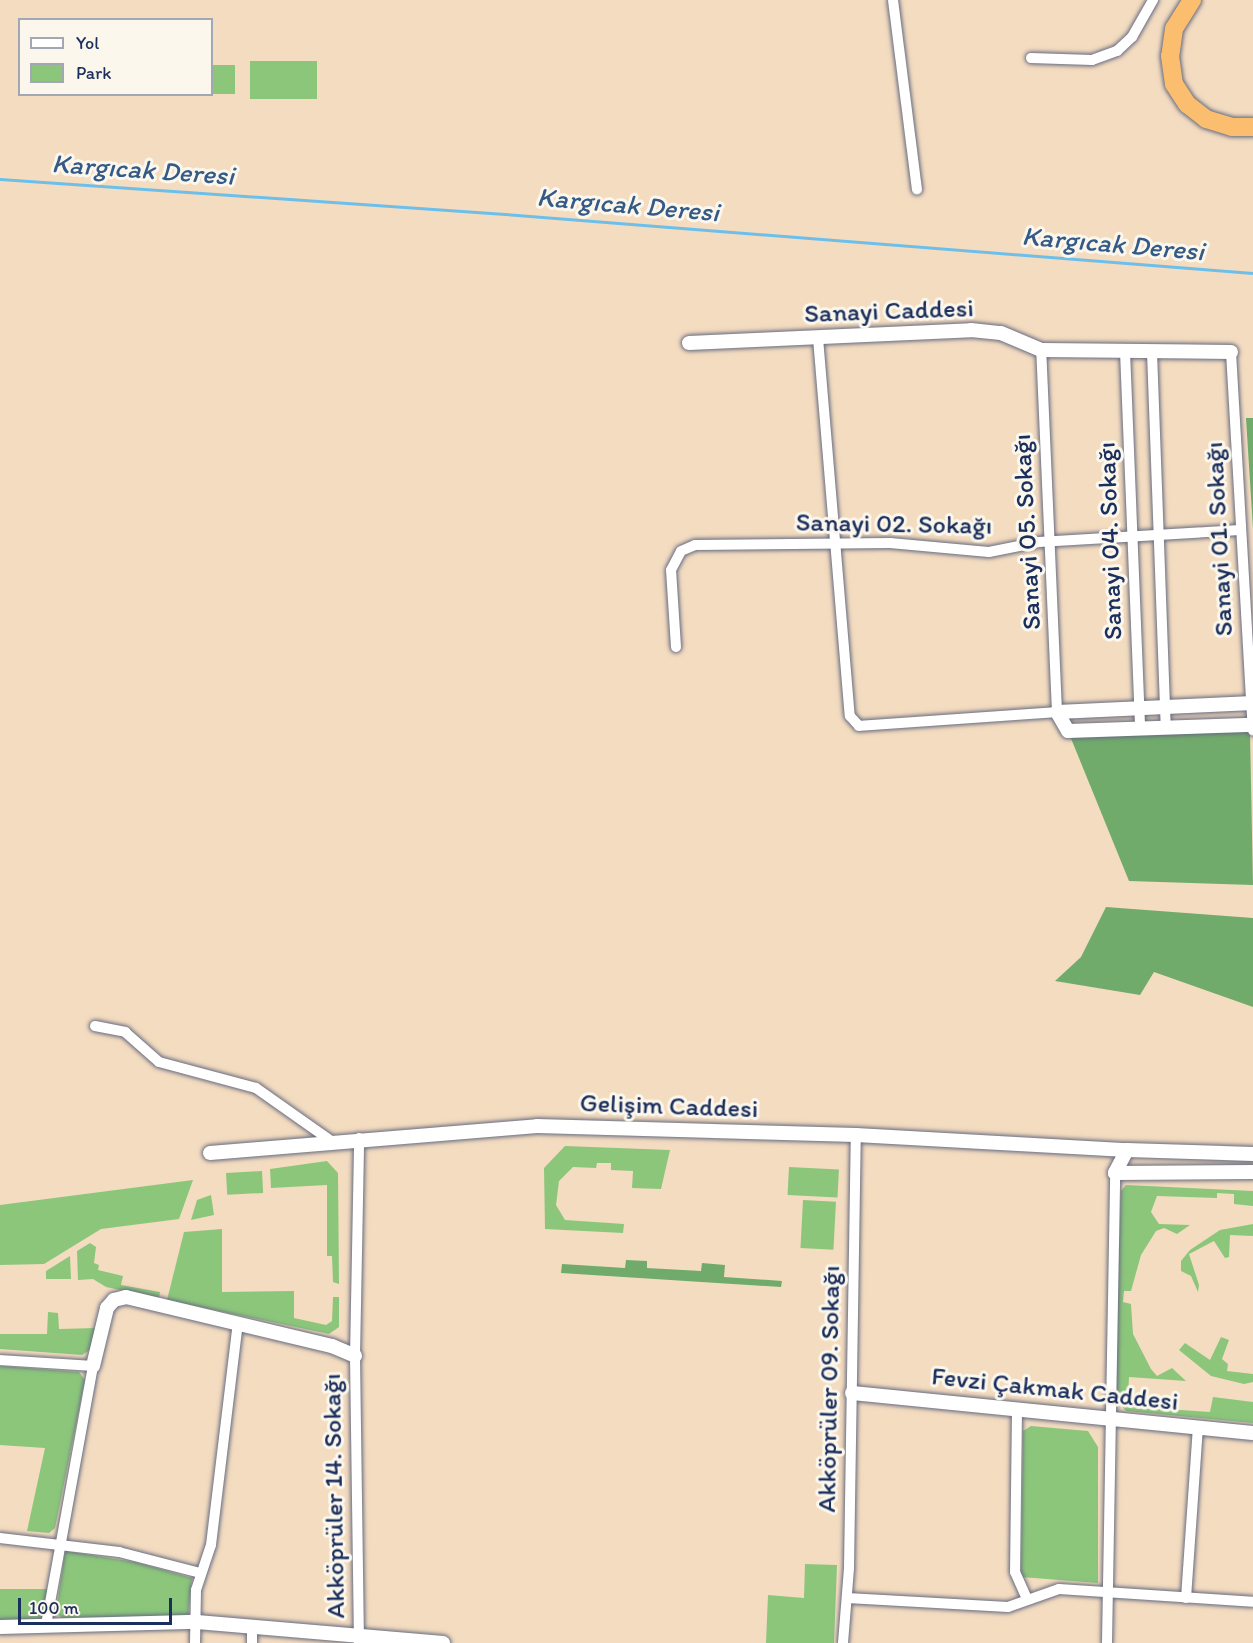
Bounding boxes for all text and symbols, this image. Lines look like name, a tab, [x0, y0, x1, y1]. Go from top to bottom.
legend	[18, 18, 213, 96]
text: Yol	[76, 32, 99, 54]
text: Park	[76, 62, 111, 84]
water label: Kargıcak Deresi	[51, 146, 235, 192]
water label: Kargıcak Deresi	[536, 180, 720, 228]
water label: Kargıcak Deresi	[1021, 219, 1205, 267]
street label: Sanayi Caddesi	[804, 292, 974, 330]
street label: Sanayi 05. Sokağı	[1006, 433, 1048, 631]
street label: Sanayi 04. Sokağı	[1091, 441, 1129, 641]
street label: Sanayi 01. Sokağı	[1198, 441, 1240, 637]
street label: Sanayi 02. Sokağı	[796, 507, 992, 541]
street label: Gelişim Caddesi	[579, 1087, 759, 1125]
street label: Akköprüler 09. Sokağı	[811, 1265, 847, 1513]
street label: Fevzi Çakmak Caddesi	[930, 1361, 1180, 1417]
street label: Akköprüler 14. Sokağı	[316, 1373, 352, 1619]
scale bar	[21, 1586, 176, 1624]
text: 100 m	[29, 1597, 79, 1619]

